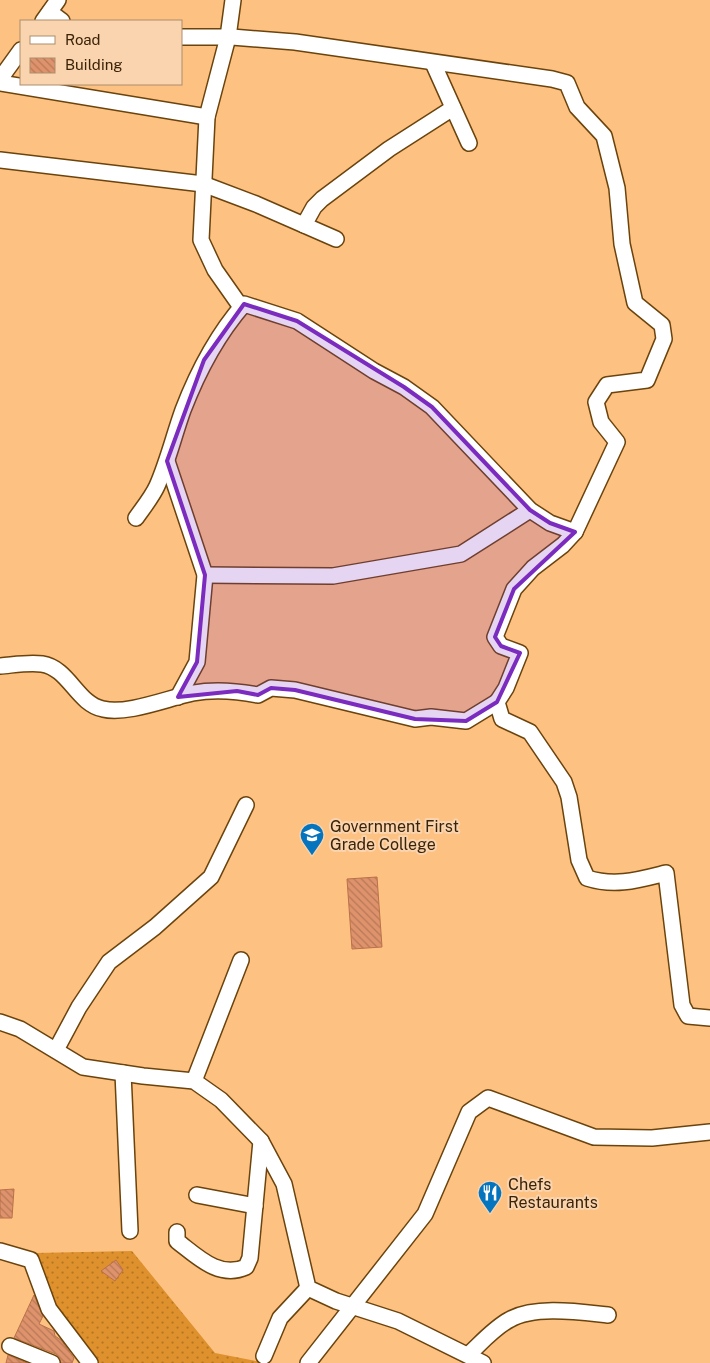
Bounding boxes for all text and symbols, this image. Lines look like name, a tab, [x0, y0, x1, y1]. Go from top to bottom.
legend	[20, 20, 182, 85]
text: Road	[65, 31, 101, 48]
text: Building	[65, 56, 123, 73]
place label: Government First Grade College	[330, 817, 459, 854]
school or university icon: Government First Grade College	[299, 822, 325, 856]
place label: Chefs Restaurants	[508, 1175, 598, 1212]
restaurant icon: Chefs Restaurants	[477, 1180, 503, 1214]

